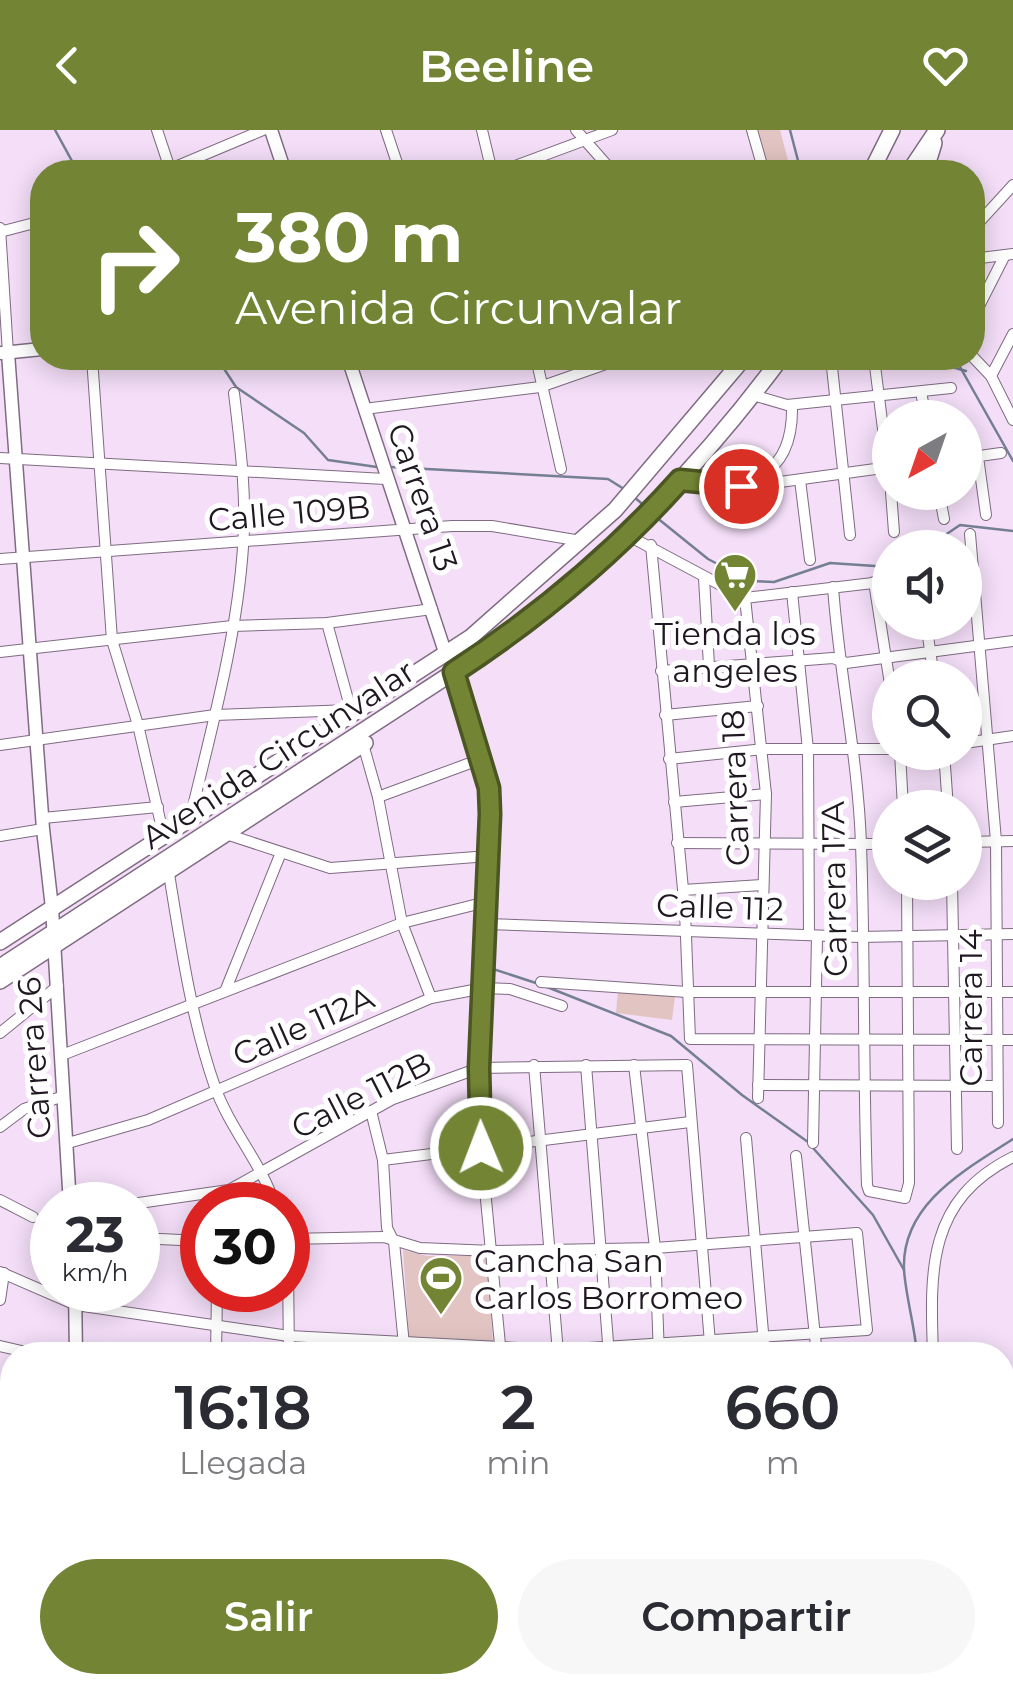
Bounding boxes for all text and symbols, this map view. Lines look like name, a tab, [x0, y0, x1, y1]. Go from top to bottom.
icon: back	[40, 38, 95, 93]
text: Beeline	[419, 38, 594, 93]
icon: heart	[918, 38, 973, 93]
text: 380 m	[235, 194, 463, 280]
icon: right	[70, 200, 200, 330]
text: Avenida Circunvalar	[235, 280, 682, 335]
north arrow	[872, 400, 982, 510]
map controls	[872, 400, 982, 900]
street label: Carrera 13	[379, 418, 467, 576]
pin	[699, 444, 784, 529]
icon: arrive	[714, 459, 769, 514]
street label: Calle 109B	[206, 486, 372, 540]
button: sound	[872, 530, 982, 640]
supermarket icon: Tienda los angeles	[712, 552, 758, 613]
place label: Tienda los angeles	[654, 614, 816, 690]
street label: Avenida Circunvalar	[134, 651, 422, 857]
button: search	[872, 660, 982, 770]
street label: Carrera 18	[713, 709, 757, 867]
button: layers	[872, 790, 982, 900]
street label: Carrera 17A	[813, 801, 855, 977]
street label: Calle 112	[656, 885, 784, 929]
street label: Carrera 14	[951, 929, 990, 1087]
street label: Carrera 26	[9, 976, 59, 1140]
street label: Calle 112A	[226, 978, 380, 1074]
street label: Calle 112B	[285, 1043, 437, 1147]
position arrow	[429, 1096, 533, 1200]
speed limit sign: 30	[180, 1182, 310, 1312]
text: 23	[65, 1204, 125, 1265]
place label: Cancha San Carlos Borromeo	[474, 1241, 743, 1317]
sports icon: Cancha San Carlos Borromeo	[418, 1255, 464, 1316]
text: km/h	[62, 1257, 128, 1287]
text: 16:18	[175, 1371, 312, 1444]
text: 2	[501, 1371, 536, 1444]
text: 660	[725, 1371, 840, 1444]
text: Llegada	[179, 1443, 307, 1482]
text: min	[486, 1443, 550, 1482]
text: m	[766, 1443, 800, 1482]
button: Salir	[40, 1559, 498, 1674]
button: Compartir	[518, 1559, 975, 1674]

